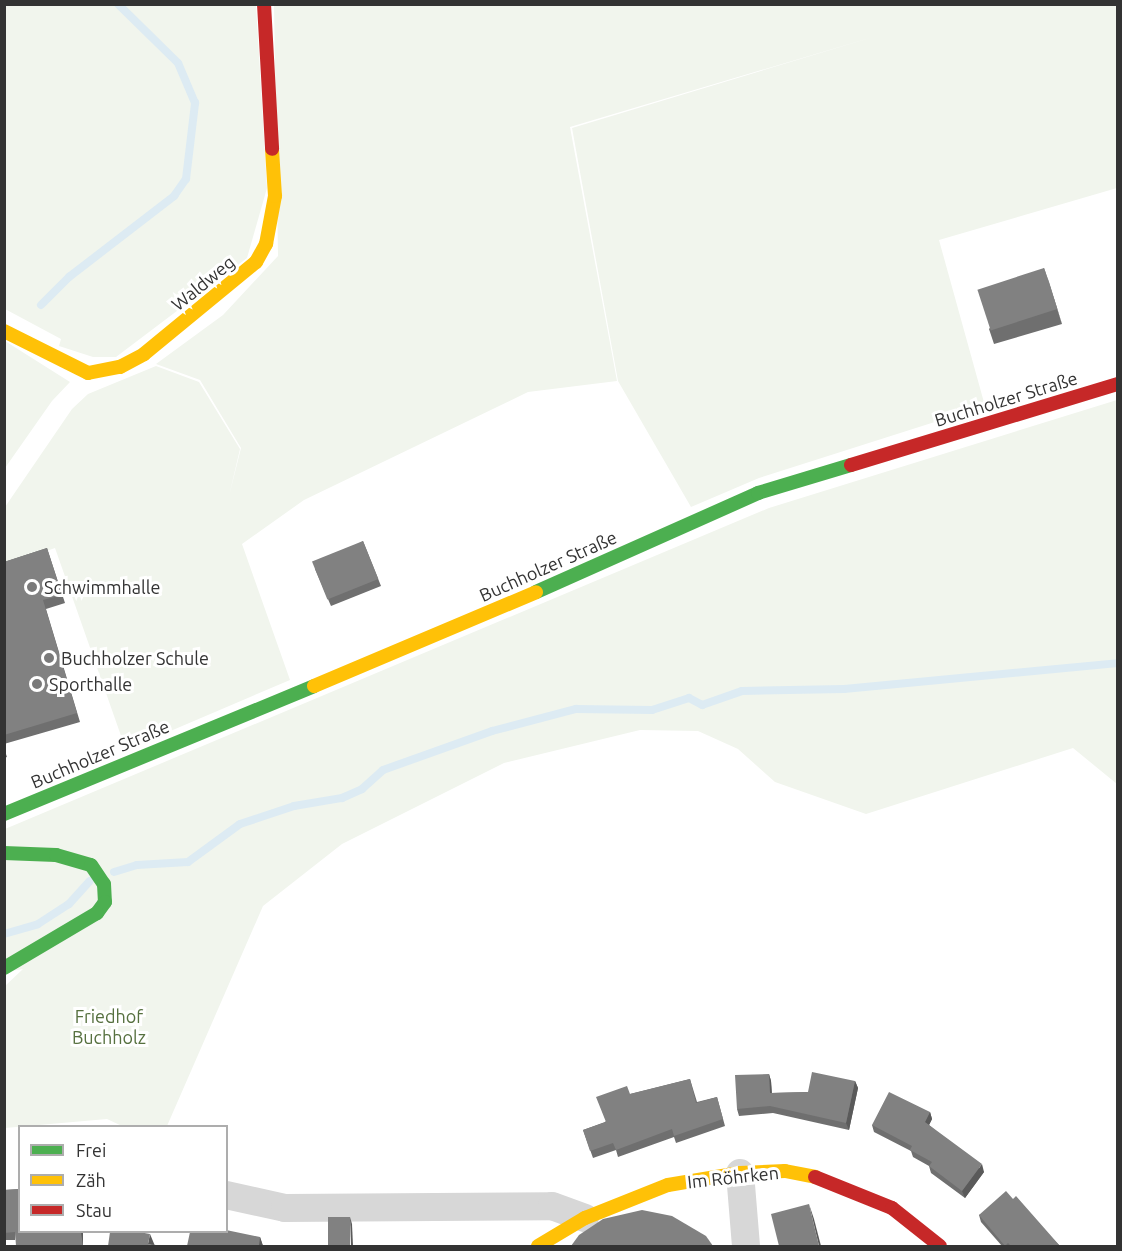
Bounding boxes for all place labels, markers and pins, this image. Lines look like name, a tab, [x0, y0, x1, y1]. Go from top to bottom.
place label: Schwimmhalle	[44, 576, 160, 598]
marker: Schwimmhalle	[25, 580, 39, 594]
place label: Buchholzer Schule	[61, 647, 209, 669]
marker: Buchholzer Schule	[42, 651, 56, 665]
place label: Sporthalle	[49, 673, 132, 695]
marker: Sporthalle	[30, 677, 44, 691]

